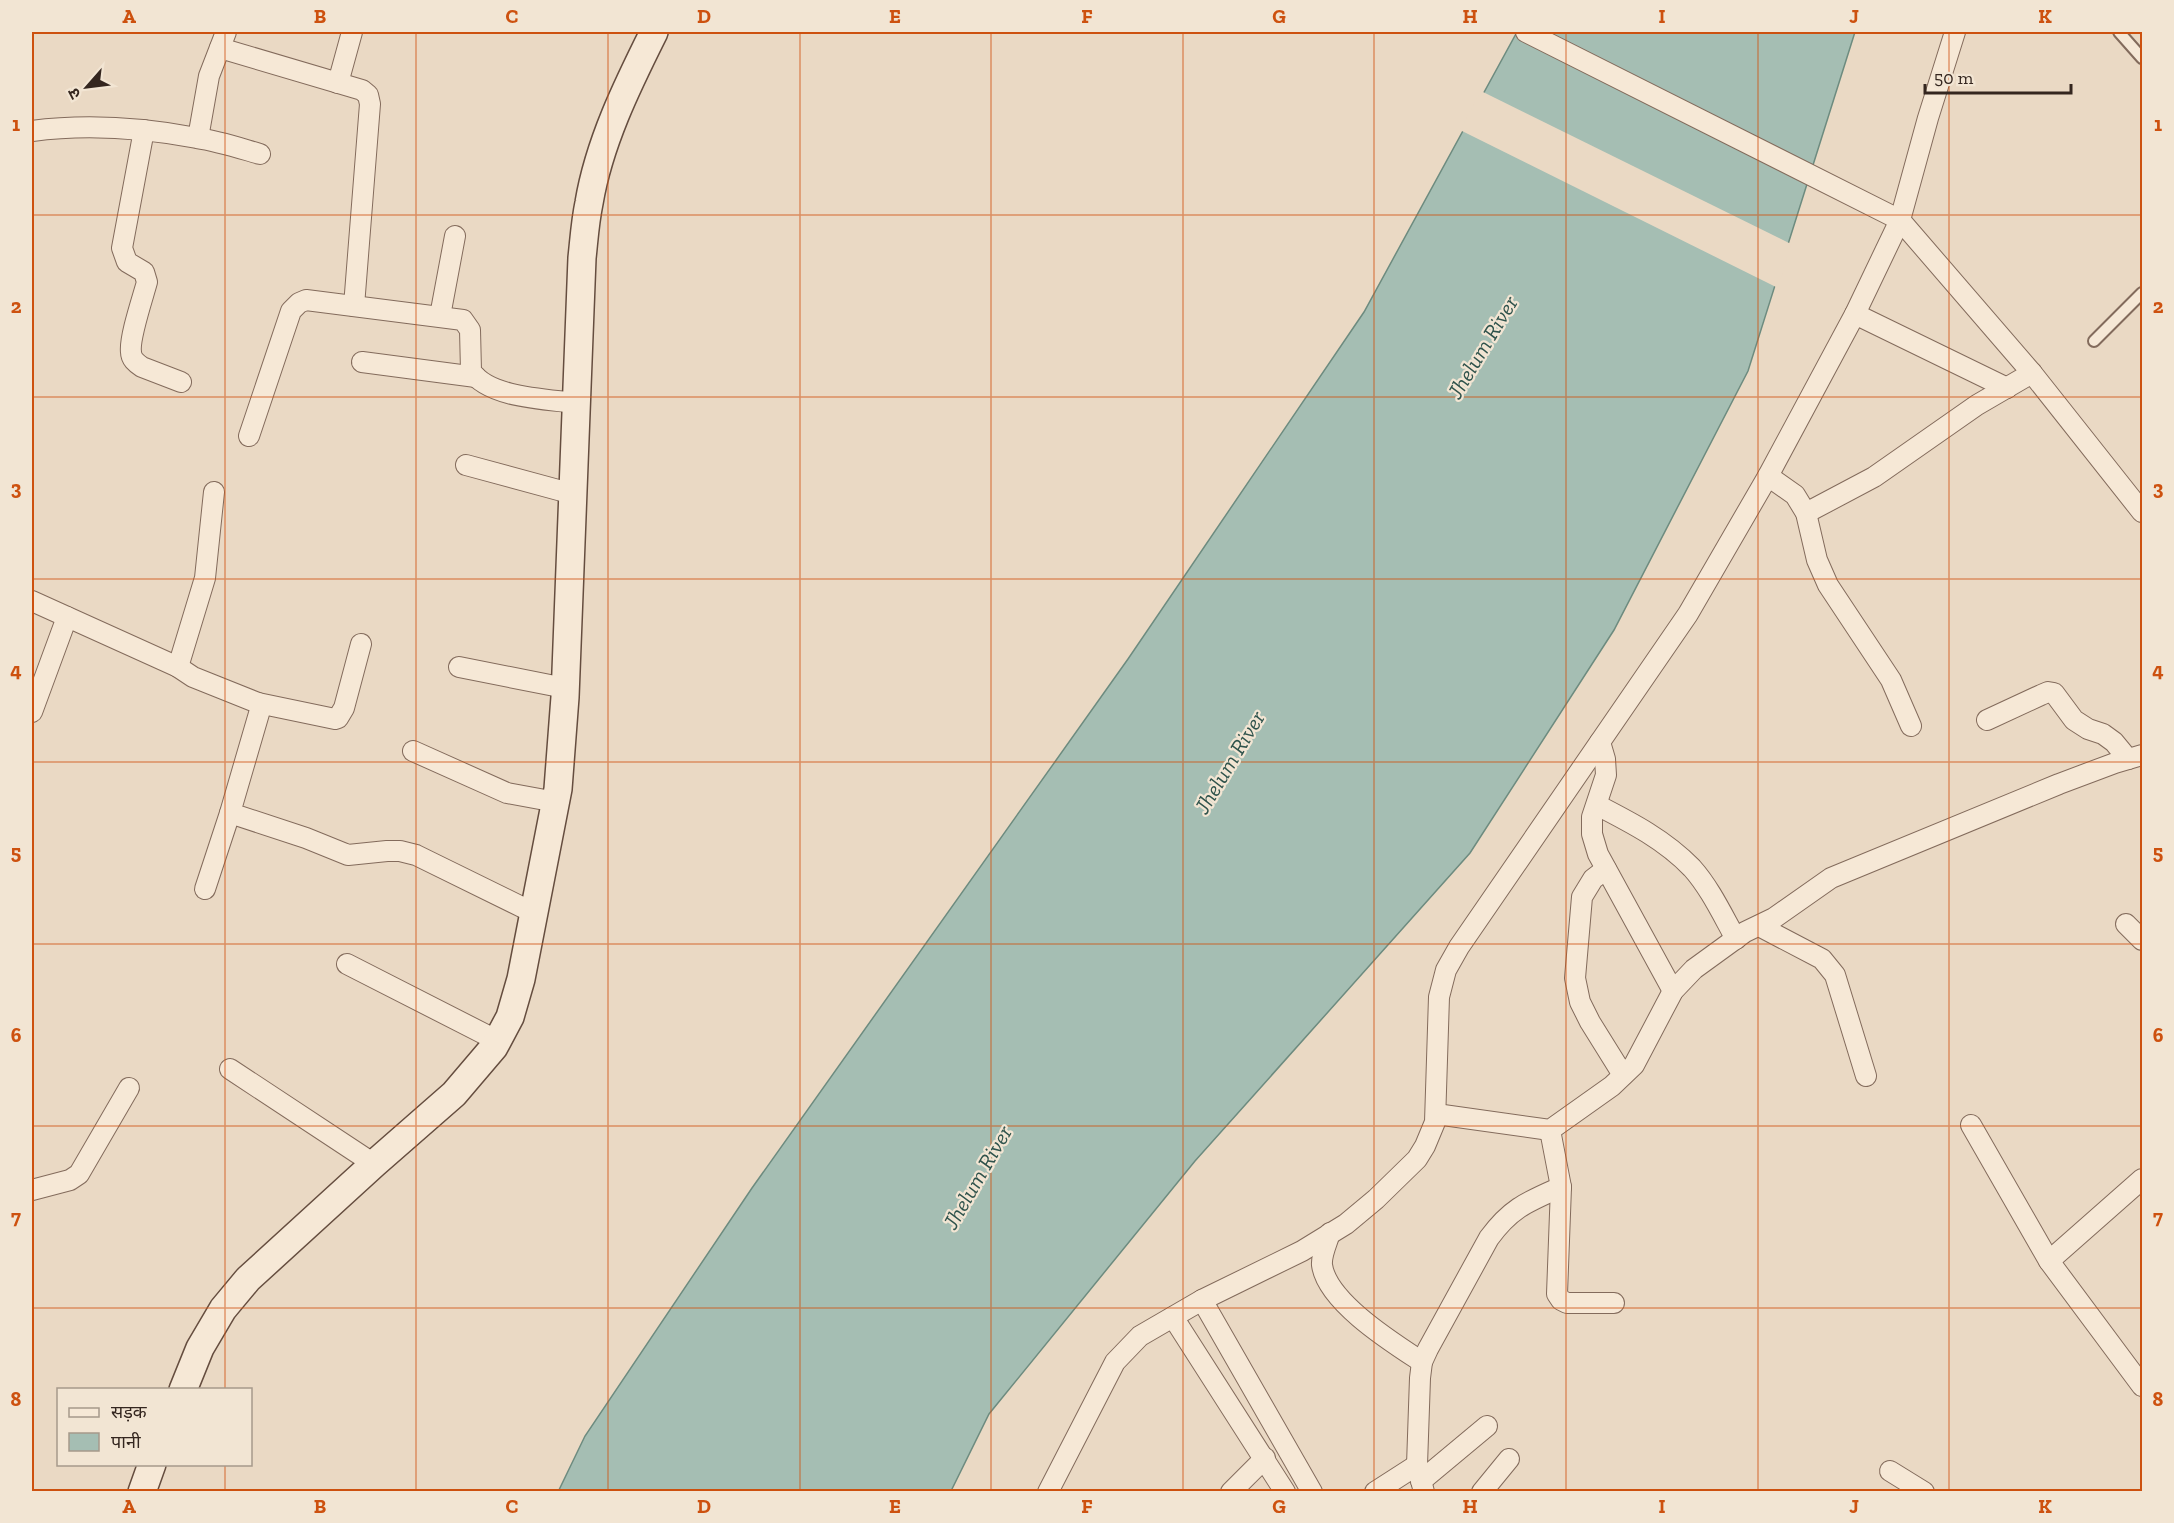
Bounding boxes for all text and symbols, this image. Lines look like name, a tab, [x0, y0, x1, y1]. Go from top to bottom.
text: A	[122, 4, 136, 28]
text: B	[314, 4, 326, 28]
text: C	[506, 4, 519, 28]
text: D	[697, 4, 711, 28]
text: E	[889, 4, 901, 28]
text: F	[1081, 4, 1093, 28]
text: G	[1272, 4, 1286, 28]
text: H	[1462, 4, 1478, 28]
text: I	[1658, 4, 1666, 28]
text: J	[1849, 4, 1859, 28]
text: K	[2038, 4, 2052, 28]
north arrow	[57, 57, 117, 117]
scale bar	[1925, 57, 2070, 95]
text: 50 m	[1934, 67, 1974, 89]
text: उ	[63, 85, 85, 102]
text: 1	[12, 112, 20, 136]
text: 1	[2154, 112, 2162, 136]
water label: Jhelum River	[1441, 291, 1524, 404]
text: 2	[11, 294, 22, 318]
text: 2	[2153, 294, 2164, 318]
text: 3	[11, 476, 22, 500]
text: 3	[2153, 476, 2164, 500]
text: 4	[10, 658, 22, 682]
text: 4	[2152, 658, 2164, 682]
water label: Jhelum River	[1188, 706, 1271, 819]
text: 5	[11, 840, 21, 864]
text: 5	[2153, 840, 2163, 864]
text: 6	[11, 1023, 22, 1047]
text: 6	[2153, 1023, 2164, 1047]
water label: Jhelum River	[936, 1120, 1018, 1235]
text: 7	[11, 1205, 21, 1229]
text: 7	[2153, 1205, 2163, 1229]
text: 8	[11, 1387, 22, 1411]
text: 8	[2153, 1387, 2164, 1411]
legend	[57, 1388, 252, 1466]
text: सड़क	[111, 1401, 148, 1423]
text: पानी	[111, 1431, 141, 1453]
text: A	[122, 1494, 136, 1518]
text: B	[314, 1494, 326, 1518]
text: C	[506, 1494, 519, 1518]
text: D	[697, 1494, 711, 1518]
text: E	[889, 1494, 901, 1518]
text: F	[1081, 1494, 1093, 1518]
text: G	[1272, 1494, 1286, 1518]
text: H	[1462, 1494, 1478, 1518]
text: I	[1658, 1494, 1666, 1518]
text: J	[1849, 1494, 1859, 1518]
text: K	[2038, 1494, 2052, 1518]

